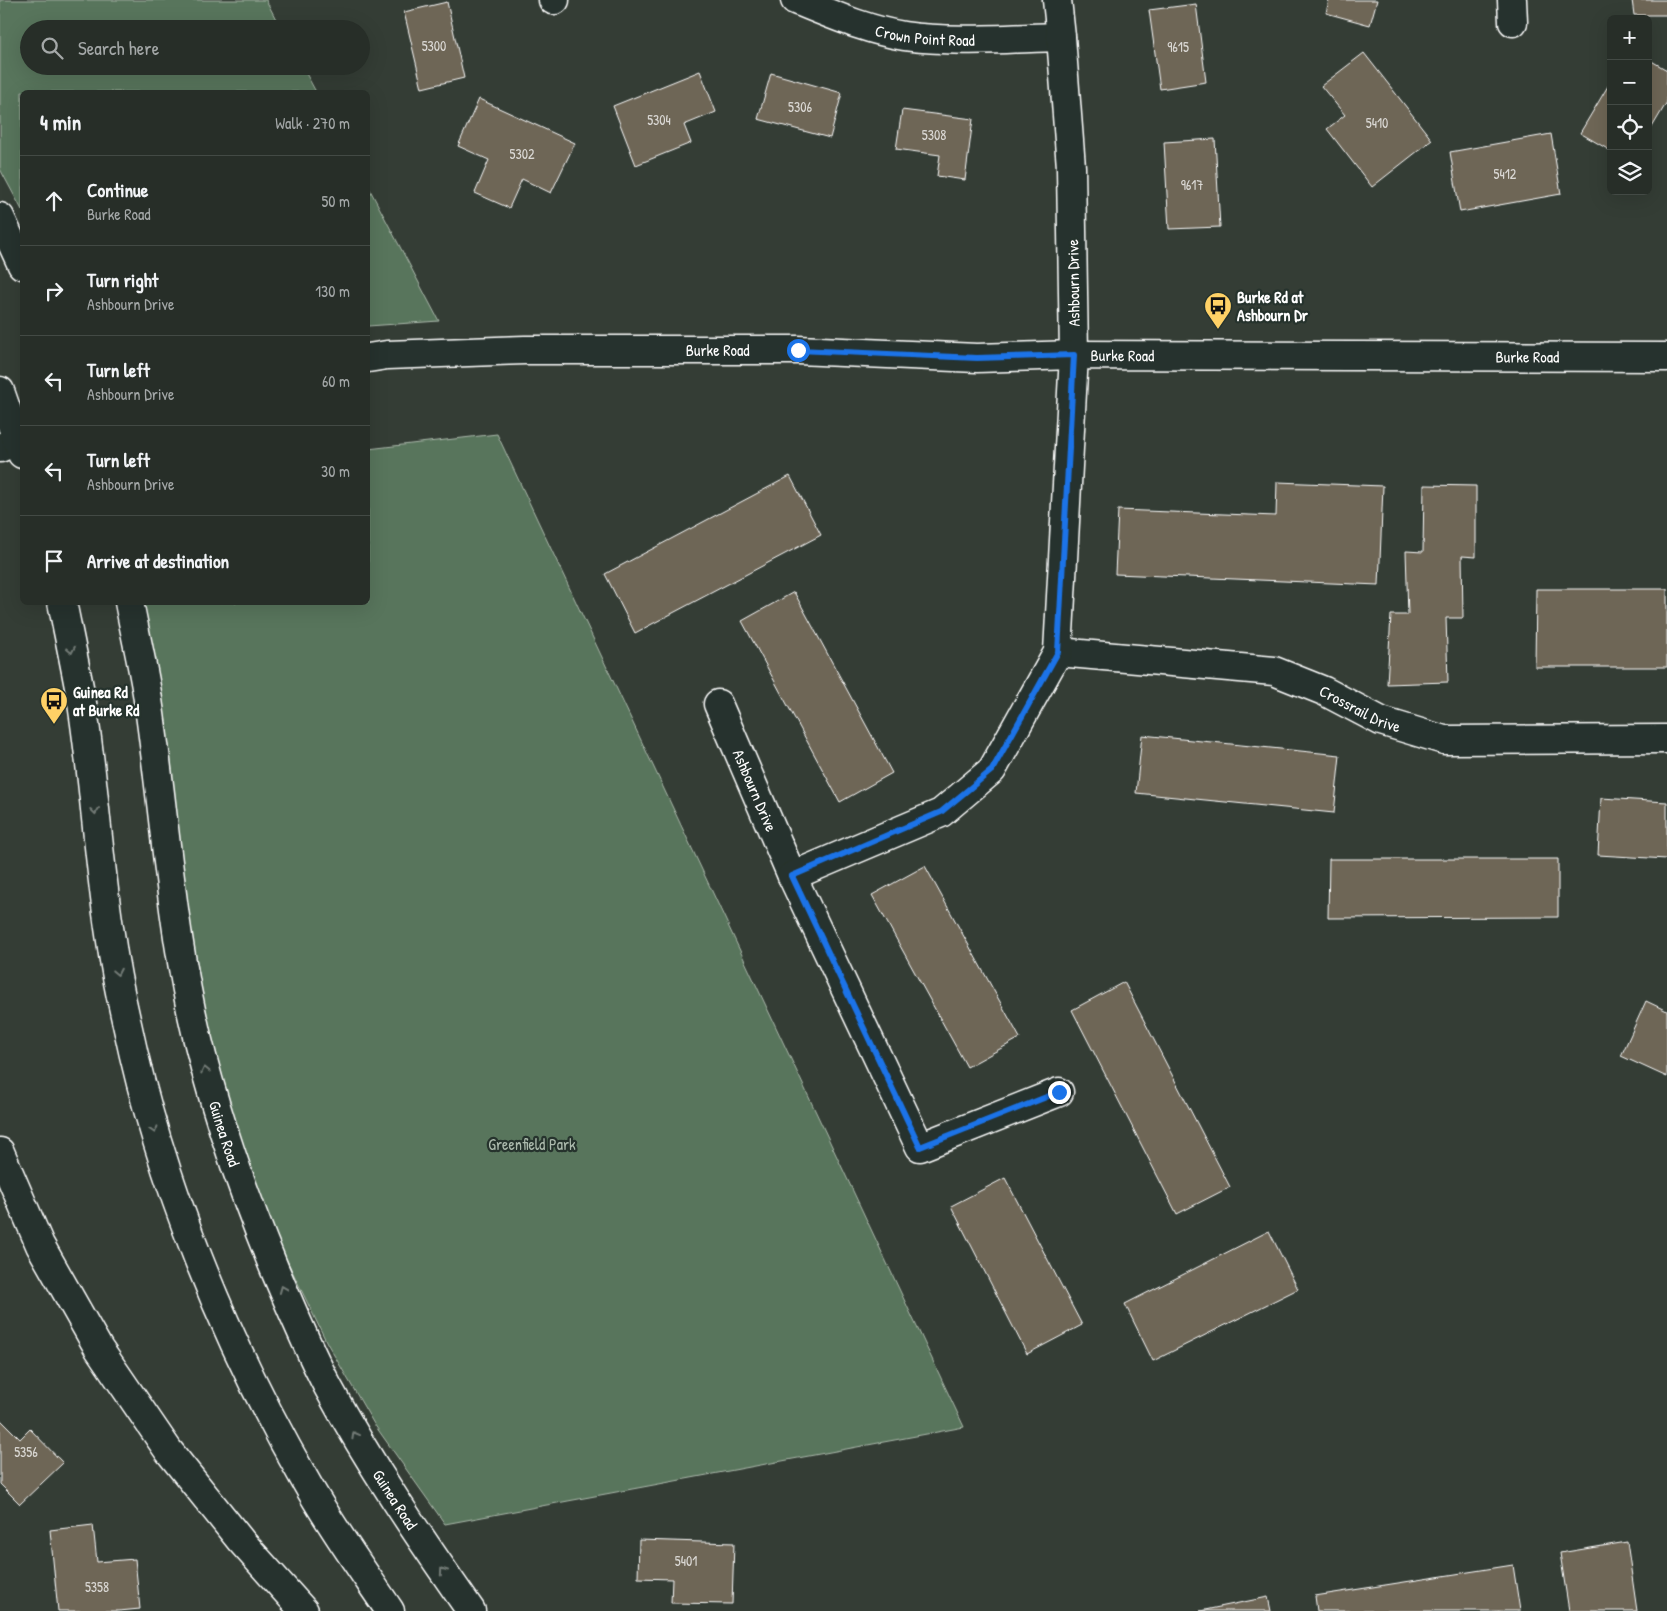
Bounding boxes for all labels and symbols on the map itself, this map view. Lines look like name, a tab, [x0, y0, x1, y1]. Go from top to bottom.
street label: Crown Point Road	[873, 19, 975, 51]
house number: 5300	[422, 36, 446, 55]
house number: 9615	[1167, 37, 1189, 56]
house number: 5306	[788, 97, 812, 116]
house number: 5304	[647, 110, 671, 129]
house number: 5410	[1366, 113, 1388, 132]
house number: 5308	[922, 125, 946, 144]
house number: 5302	[509, 144, 535, 163]
house number: 5412	[1494, 164, 1517, 183]
house number: 9617	[1181, 175, 1203, 194]
street label: Ashbourn Drive	[1061, 239, 1085, 327]
place label: Burke Rd at Ashbourn Dr	[1237, 286, 1309, 326]
bus stop icon: Burke Rd at Ashbourn Dr	[1203, 291, 1233, 330]
street label: Burke Road	[686, 339, 750, 361]
route start	[787, 339, 810, 362]
street label: Burke Road	[1091, 344, 1154, 366]
street label: Burke Road	[1496, 345, 1559, 368]
one-way arrow	[66, 646, 76, 655]
street label: Crossrail Drive	[1316, 680, 1404, 737]
place label: Guinea Rd at Burke Rd	[73, 681, 140, 721]
bus stop icon: Guinea Rd at Burke Rd	[39, 686, 69, 725]
street label: Ashbourn Drive	[728, 746, 783, 835]
one-way arrow	[89, 807, 100, 815]
one-way arrow	[111, 968, 122, 976]
one-way arrow	[200, 1066, 211, 1075]
route end	[1048, 1081, 1071, 1104]
street label: Guinea Road	[204, 1098, 246, 1169]
one-way arrow	[149, 1125, 159, 1134]
park label: Greenfield Park	[488, 1133, 576, 1155]
one-way arrow	[279, 1285, 289, 1294]
one-way arrow	[351, 1431, 361, 1440]
house number: 5356	[14, 1442, 38, 1461]
street label: Guinea Road	[368, 1465, 423, 1534]
house number: 5401	[675, 1551, 697, 1570]
one-way arrow	[440, 1567, 449, 1577]
house number: 5358	[85, 1577, 109, 1596]

